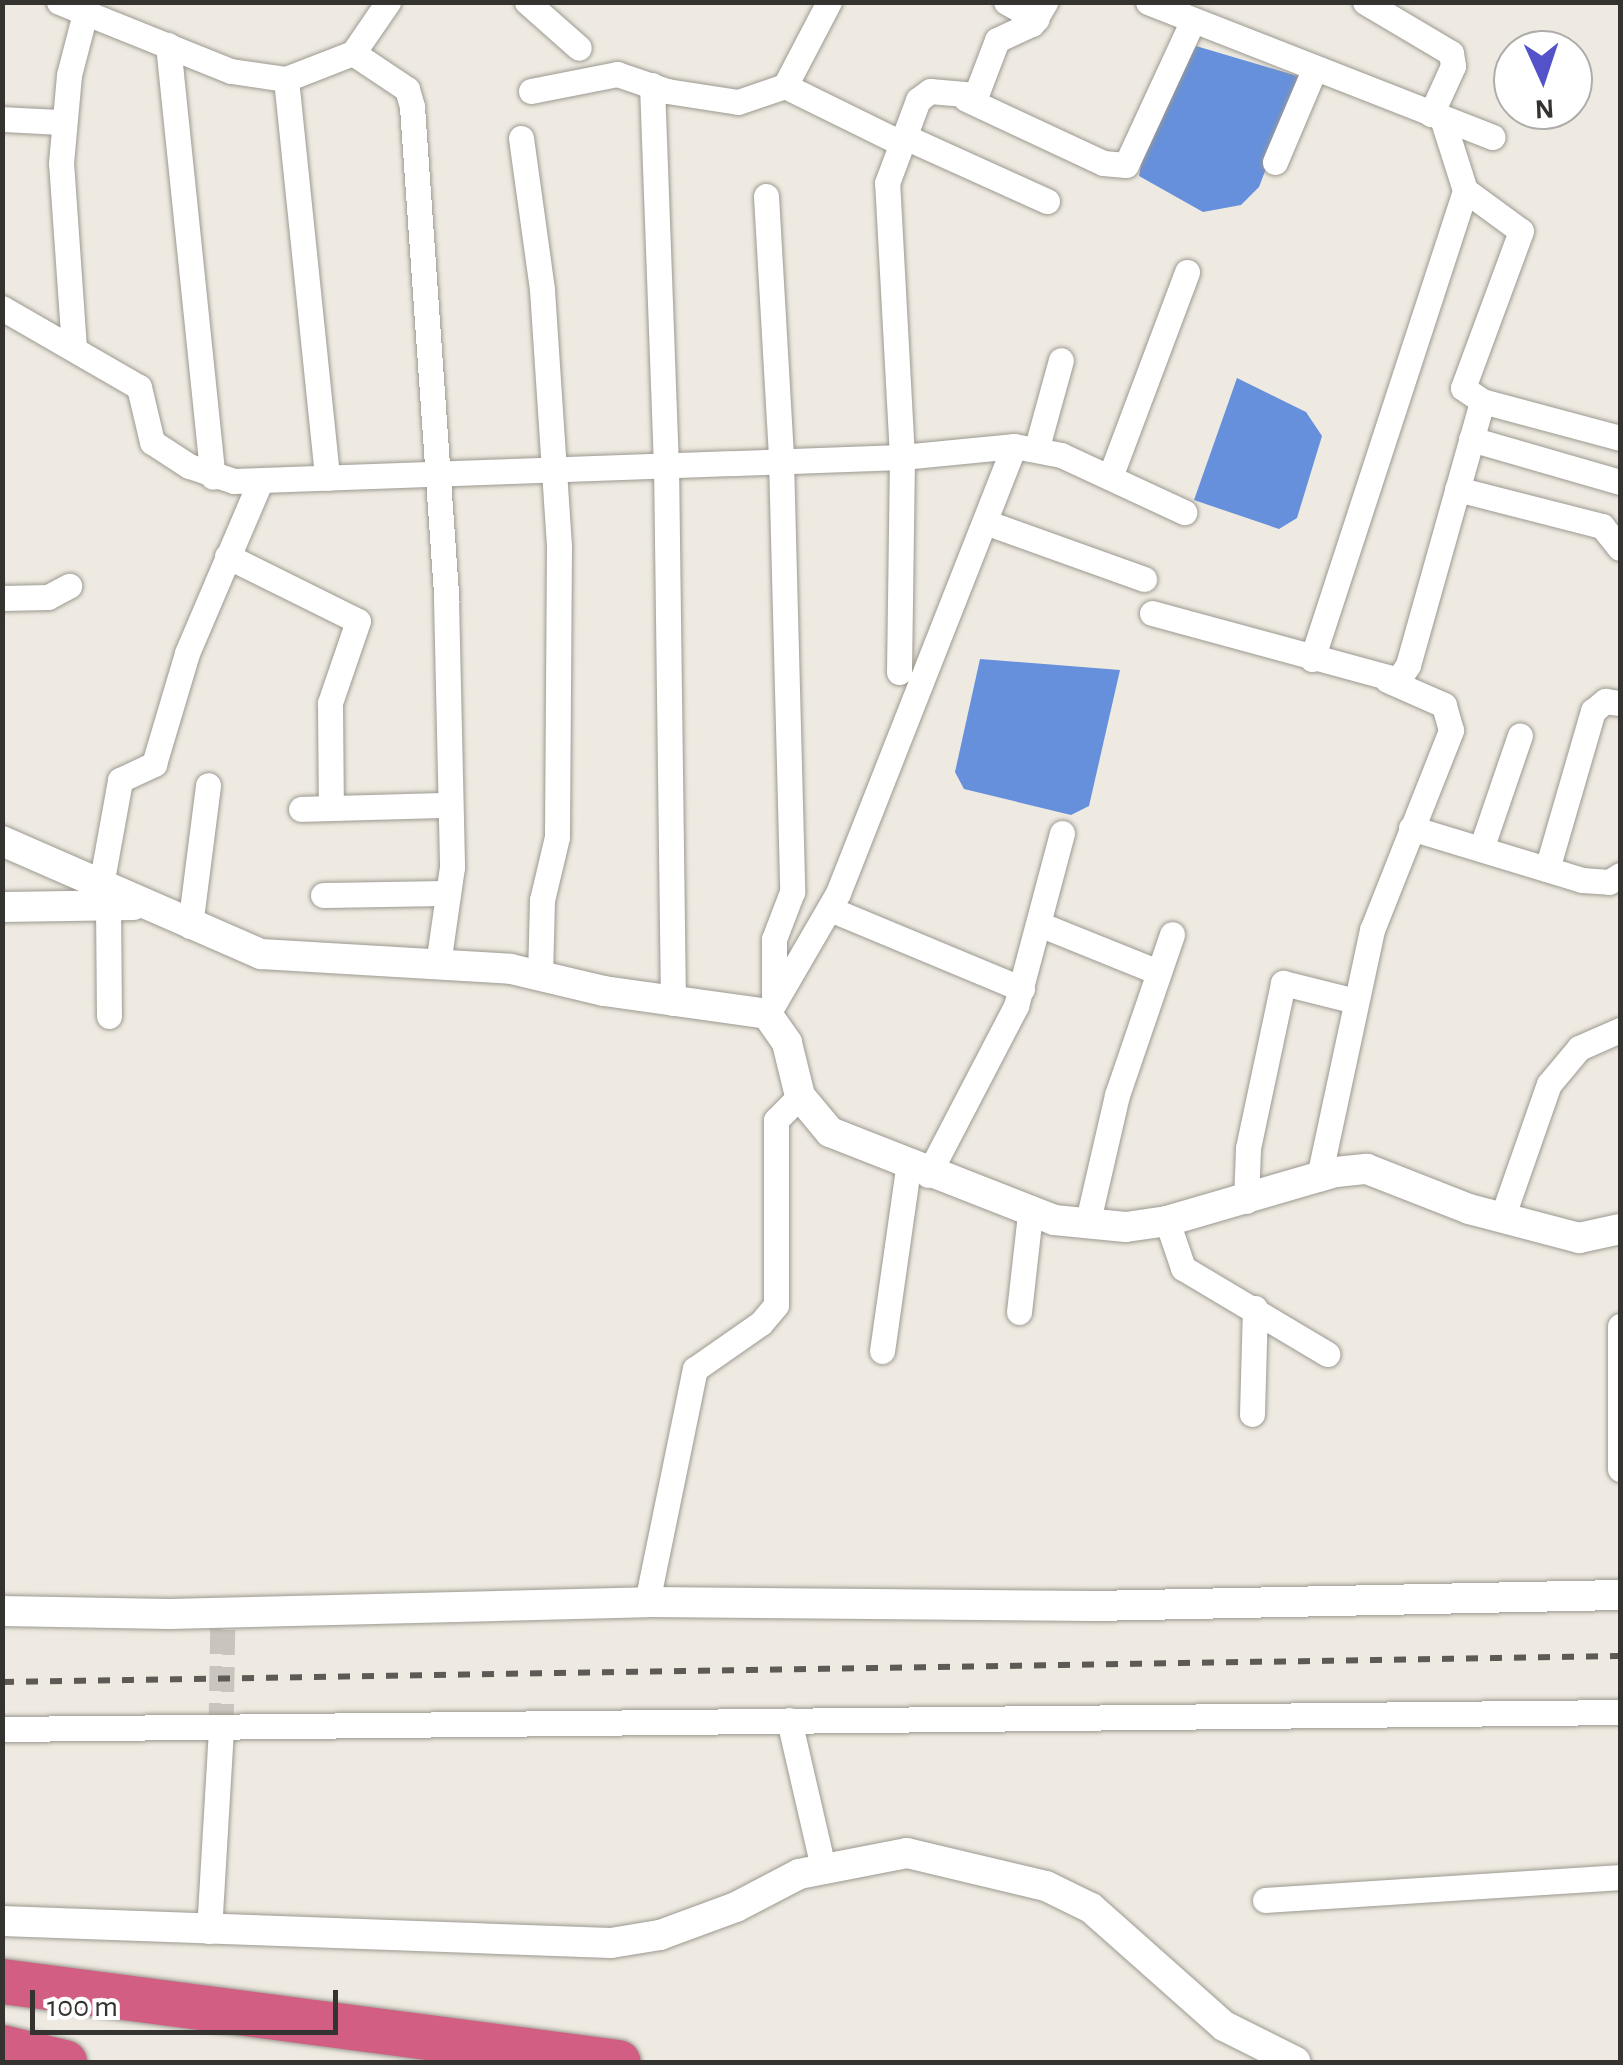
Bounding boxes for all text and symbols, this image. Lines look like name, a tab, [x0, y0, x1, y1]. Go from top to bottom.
north arrow	[1493, 30, 1593, 130]
text: N	[1534, 93, 1555, 122]
scale bar	[35, 1970, 342, 2032]
text: 100 m	[47, 1992, 118, 2022]

